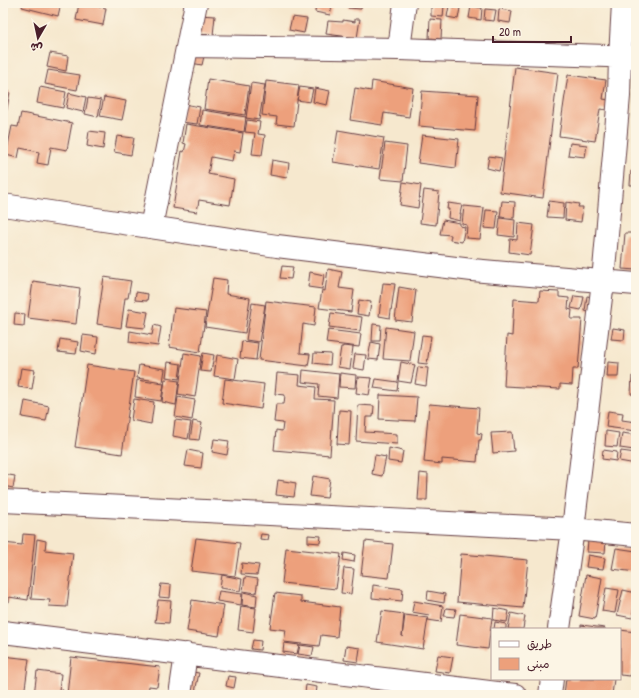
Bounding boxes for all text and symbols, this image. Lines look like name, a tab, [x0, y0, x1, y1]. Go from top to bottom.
north arrow	[18, 18, 58, 58]
scale bar	[493, 18, 571, 44]
text: 20 m	[499, 23, 521, 40]
text: ش	[29, 40, 44, 56]
legend	[491, 628, 621, 680]
text: طريق	[527, 635, 552, 652]
text: مبنى	[527, 655, 550, 672]

